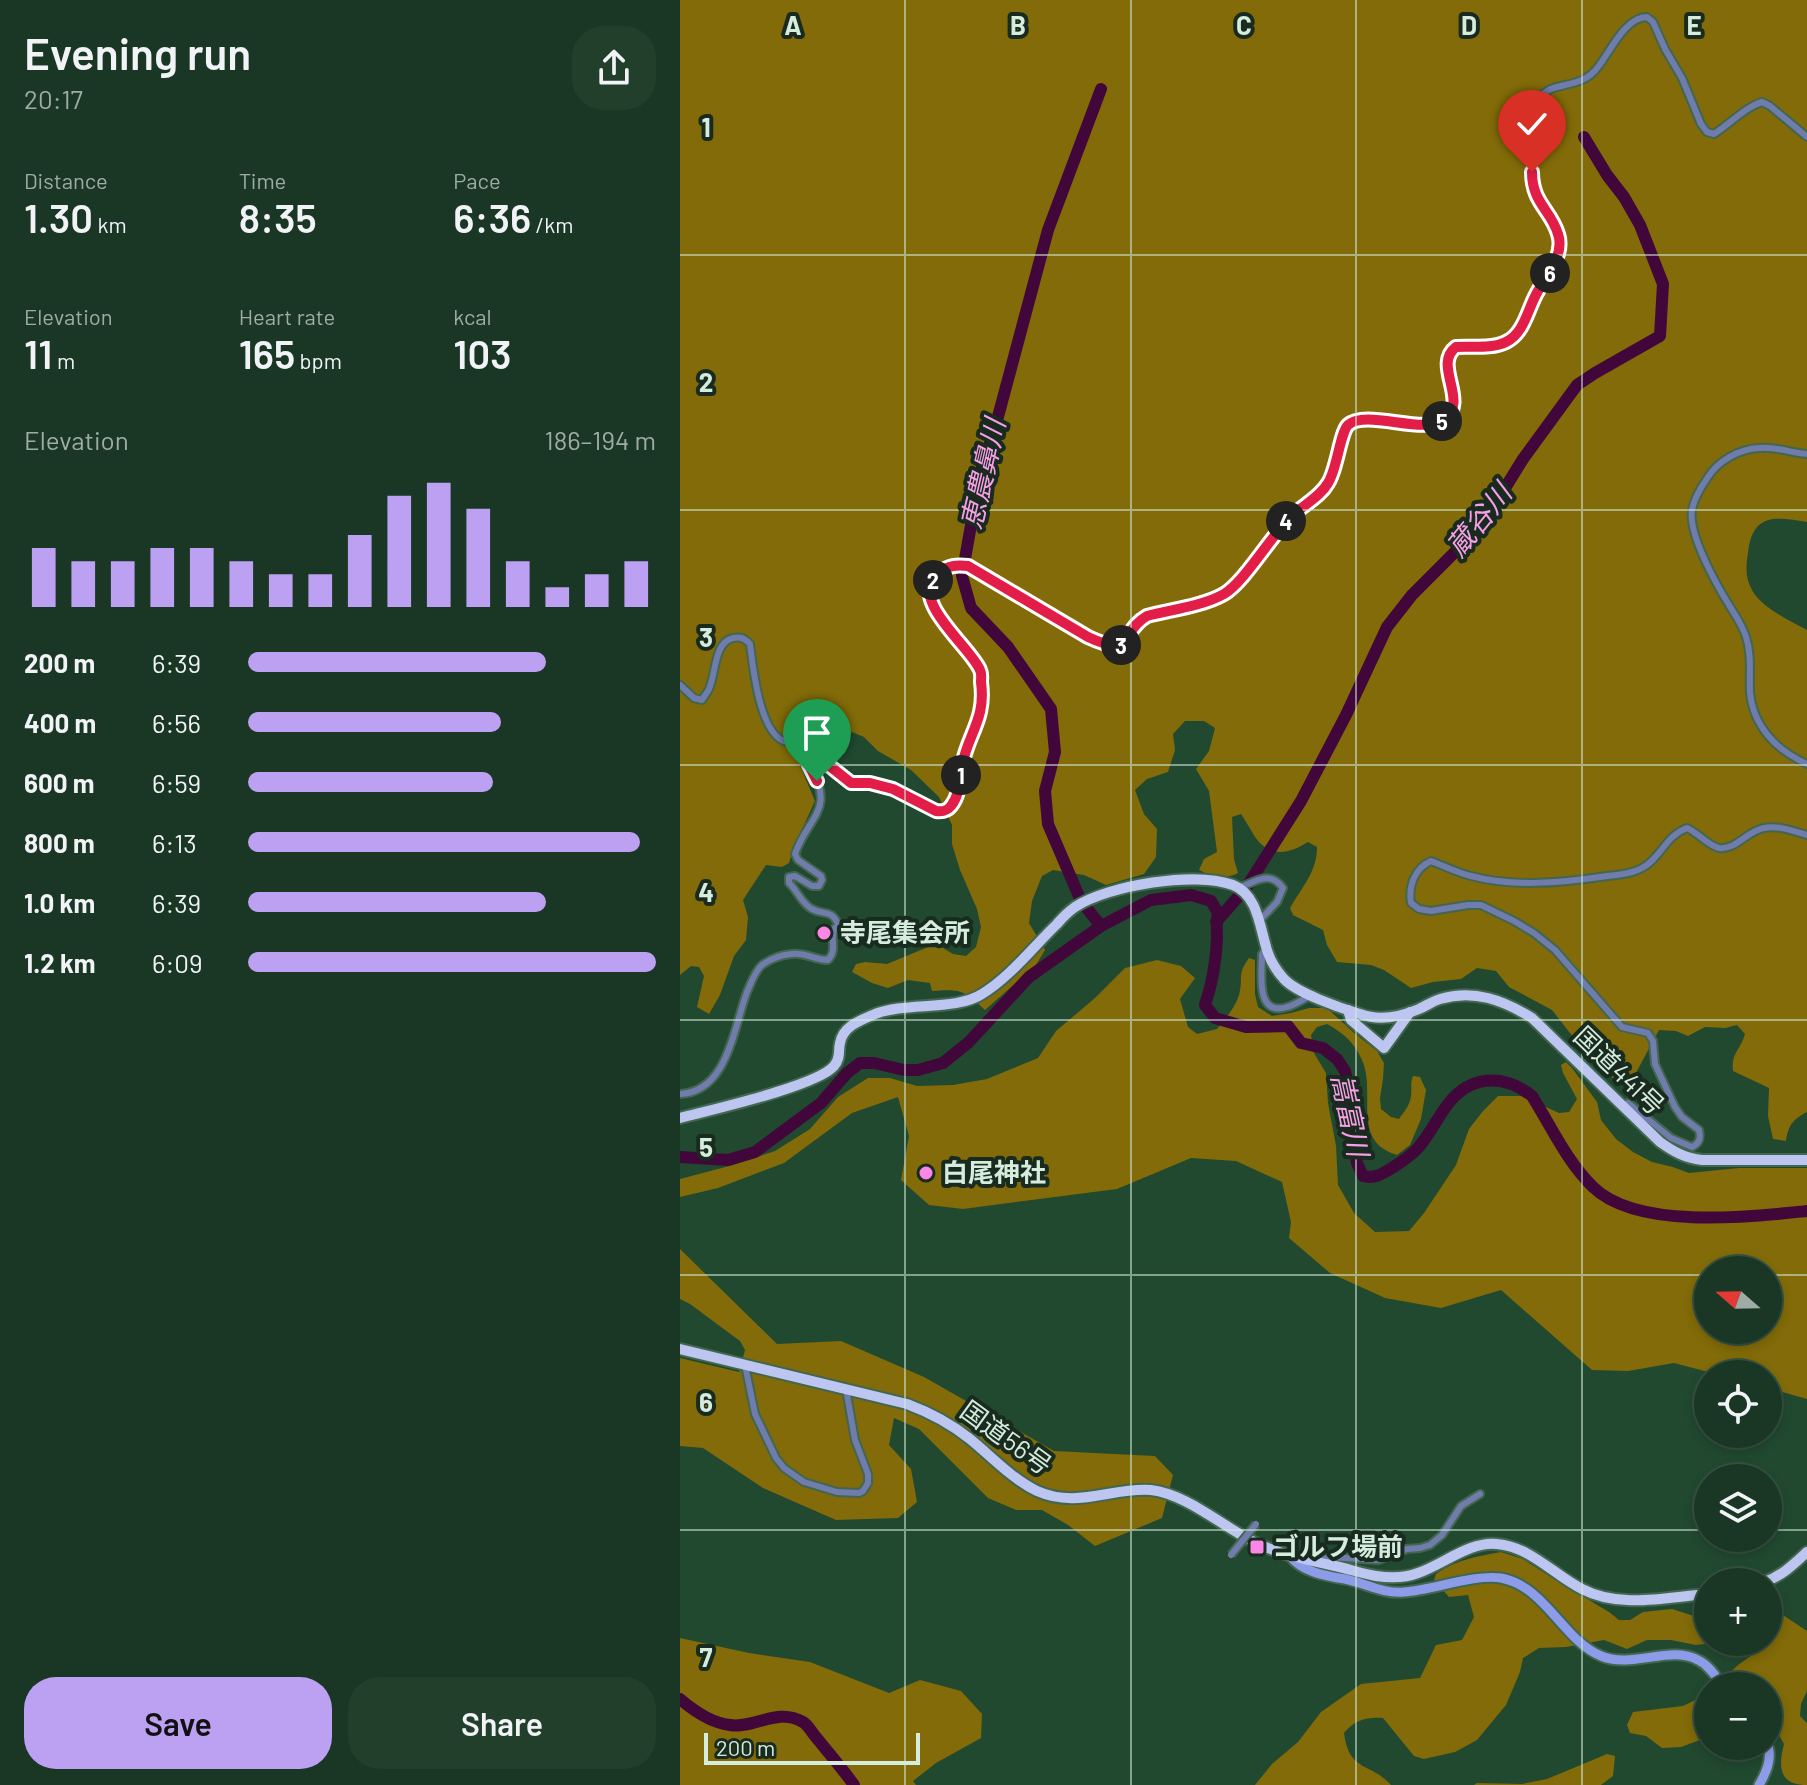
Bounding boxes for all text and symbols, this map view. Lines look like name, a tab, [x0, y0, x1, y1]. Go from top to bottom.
text: A	[784, 9, 802, 40]
text: B	[1010, 9, 1026, 40]
text: C	[1236, 9, 1252, 40]
text: D	[1461, 9, 1477, 40]
text: E	[1686, 9, 1702, 40]
text: Evening run	[24, 26, 251, 79]
button: share	[572, 26, 656, 110]
text: 20:17	[24, 83, 83, 114]
pin	[1498, 90, 1566, 172]
icon: check	[1510, 102, 1554, 146]
text: 1	[701, 111, 711, 142]
text: Distance	[24, 167, 108, 193]
text: Time	[239, 167, 286, 193]
text: Pace	[453, 167, 501, 193]
text: 1.30	[24, 193, 93, 241]
text: 8:35	[239, 193, 317, 241]
text: 6:36	[453, 193, 531, 241]
text: km	[93, 211, 127, 237]
text: /km	[531, 211, 574, 237]
pin: 6	[1530, 253, 1570, 293]
text: 6	[1544, 260, 1556, 286]
text: Elevation	[24, 303, 113, 329]
text: Heart rate	[239, 303, 335, 329]
text: kcal	[453, 303, 492, 329]
text: 11	[24, 329, 52, 377]
text: 165	[239, 329, 295, 377]
text: 103	[453, 329, 511, 377]
text: m	[52, 347, 75, 373]
text: bpm	[295, 347, 342, 373]
text: 2	[699, 366, 713, 397]
pin: 5	[1422, 401, 1462, 441]
text: 5	[1436, 408, 1448, 434]
water label: 恵農鼻川	[953, 412, 1012, 532]
text: Elevation	[24, 424, 129, 455]
text: 186–194 m	[545, 424, 656, 455]
water label: 蔵谷川	[1439, 474, 1520, 563]
pin: 4	[1266, 501, 1306, 541]
text: 4	[1279, 508, 1293, 534]
pin: 2	[913, 560, 953, 600]
text: 2	[927, 567, 939, 593]
text: 3	[699, 621, 713, 652]
pin: 3	[1101, 625, 1141, 665]
text: 3	[1115, 632, 1127, 658]
text: 200 m	[24, 647, 95, 678]
text: 6:39	[152, 647, 201, 678]
pin	[783, 699, 851, 781]
text: 400 m	[24, 707, 96, 738]
text: 6:56	[152, 707, 201, 738]
icon: arrive	[795, 711, 839, 755]
pin: 1	[941, 755, 981, 795]
text: 1	[957, 762, 965, 788]
text: 600 m	[24, 767, 95, 798]
text: 6:59	[152, 767, 201, 798]
text: 800 m	[24, 827, 95, 858]
text: 6:13	[152, 827, 197, 858]
text: 4	[698, 876, 714, 907]
text: 1.0 km	[24, 887, 95, 918]
text: 6:39	[152, 887, 201, 918]
place label: 寺尾集会所	[840, 916, 970, 947]
marker: 寺尾集会所	[815, 924, 833, 942]
text: 1.2 km	[24, 947, 96, 978]
text: 6:09	[152, 947, 202, 978]
street label: 国道441号	[1568, 1019, 1672, 1120]
water label: 嵩富川	[1326, 1070, 1377, 1162]
text: 5	[699, 1131, 713, 1162]
place label: 白尾神社	[942, 1156, 1046, 1187]
marker: 白尾神社	[917, 1164, 935, 1182]
north arrow	[1694, 1256, 1782, 1344]
map controls	[1694, 1256, 1782, 1760]
button: locate	[1694, 1360, 1782, 1448]
text: 6	[699, 1386, 713, 1417]
street label: 国道56号	[955, 1393, 1058, 1480]
button: layers	[1694, 1464, 1782, 1552]
place label: ゴルフ場前	[1273, 1530, 1403, 1561]
marker: ゴルフ場前	[1248, 1538, 1266, 1556]
button: +	[1694, 1568, 1782, 1656]
text: 7	[700, 1641, 713, 1672]
button: −	[1694, 1672, 1782, 1760]
button: Save	[24, 1677, 332, 1769]
button: Share	[348, 1677, 656, 1769]
scale bar	[704, 1729, 920, 1765]
text: 200 m	[716, 1734, 775, 1760]

